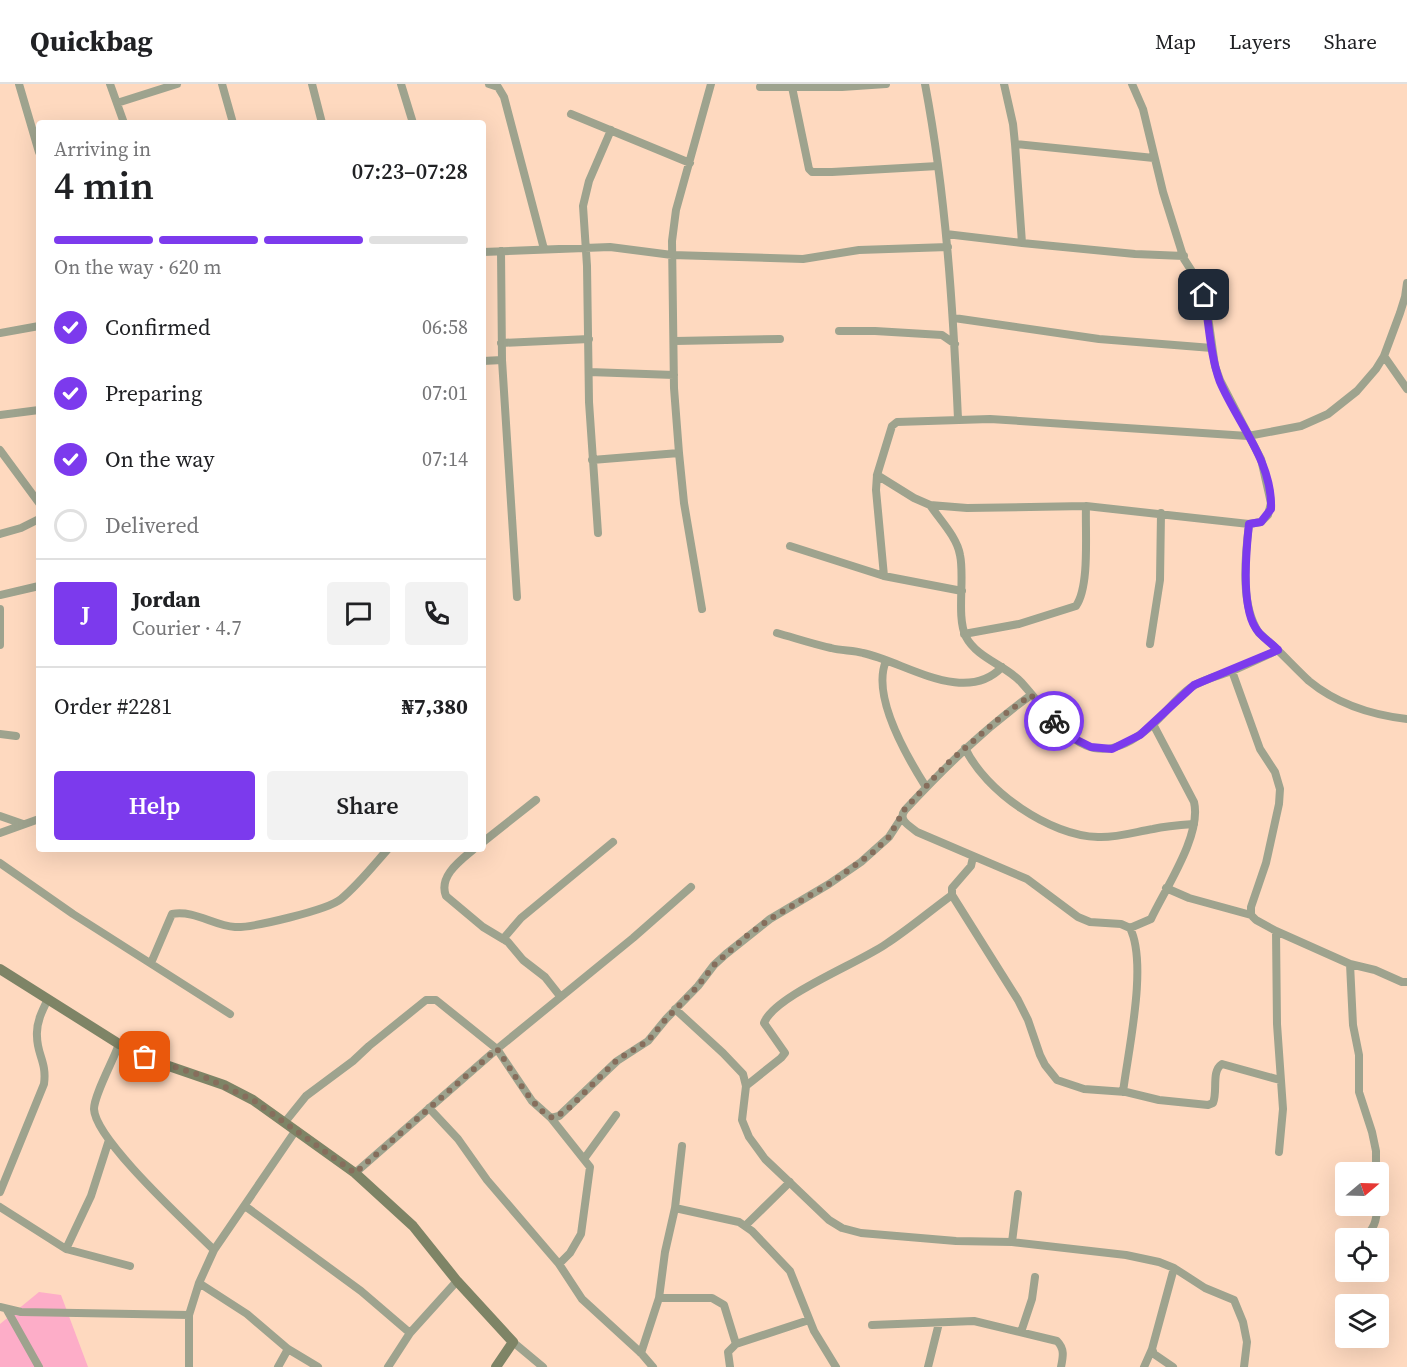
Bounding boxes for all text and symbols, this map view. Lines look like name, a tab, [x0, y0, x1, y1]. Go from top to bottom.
text: Quickbag	[30, 22, 153, 60]
text: Map	[1155, 27, 1196, 56]
text: Layers	[1229, 27, 1291, 56]
text: Share	[1324, 27, 1377, 56]
text: Arriving in	[54, 135, 151, 163]
text: 07:23–07:28	[352, 156, 468, 186]
text: 4 min	[54, 159, 154, 212]
text: On the way · 620 m	[54, 253, 221, 281]
pin	[1178, 269, 1229, 320]
icon: home	[1187, 278, 1220, 311]
icon: check	[54, 311, 87, 344]
text: Confirmed	[105, 312, 210, 342]
text: 06:58	[422, 313, 468, 341]
icon: check	[54, 377, 87, 410]
text: Preparing	[105, 378, 202, 408]
text: 07:01	[422, 379, 468, 407]
icon: check	[54, 443, 87, 476]
text: On the way	[105, 444, 214, 474]
text: 07:14	[422, 445, 468, 473]
text: Delivered	[105, 510, 199, 540]
button: chat	[327, 582, 390, 645]
button: phone	[405, 582, 468, 645]
text: Jordan	[132, 584, 200, 614]
text: J	[81, 598, 90, 628]
text: Courier · 4.7	[132, 614, 241, 642]
text: Order #2281	[54, 691, 172, 721]
text: ₦7,380	[402, 691, 468, 721]
courier	[1024, 691, 1084, 751]
icon: bike	[1038, 705, 1071, 738]
button: Help	[54, 771, 255, 840]
button: Share	[267, 771, 468, 840]
pin	[119, 1031, 170, 1082]
icon: bag	[128, 1040, 161, 1073]
north arrow	[1335, 1162, 1389, 1216]
map controls	[1335, 1162, 1389, 1348]
button: locate	[1335, 1228, 1389, 1282]
button: layers	[1335, 1294, 1389, 1348]

